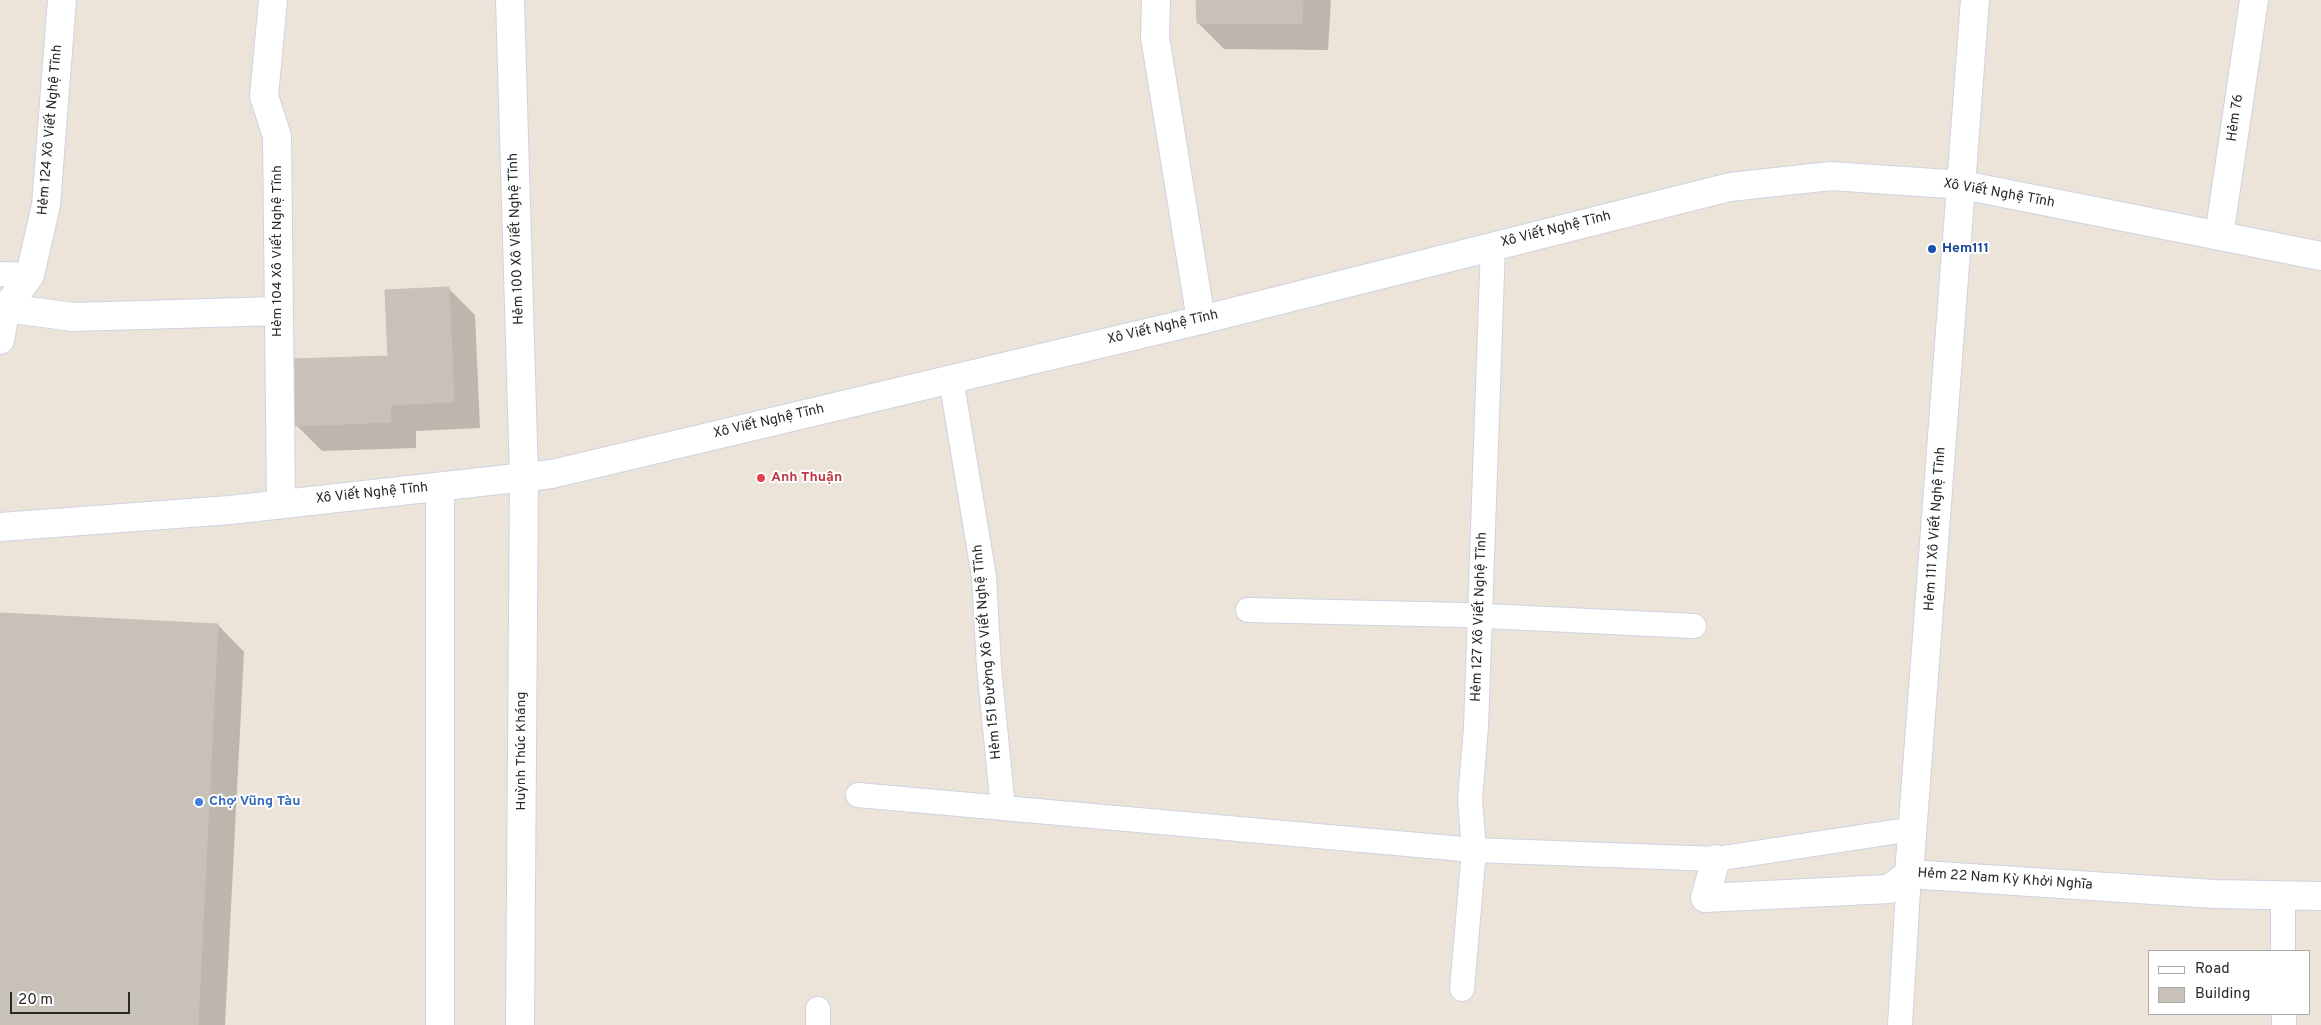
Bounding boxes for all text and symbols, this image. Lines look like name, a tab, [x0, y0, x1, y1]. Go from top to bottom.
street label: Hẻm 124 Xô Viết Nghệ Tĩnh	[35, 44, 67, 216]
street label: Hẻm 76	[2224, 93, 2248, 143]
street label: Hẻm 100 Xô Viết Nghệ Tĩnh	[506, 153, 528, 325]
street label: Hẻm 104 Xô Viết Nghệ Tĩnh	[270, 165, 286, 337]
street label: Xô Viết Nghệ Tĩnh	[1942, 176, 2056, 212]
street label: Xô Viết Nghệ Tĩnh	[1499, 208, 1613, 252]
place label: Hem111	[1942, 241, 1989, 257]
marker: Hem111	[1926, 243, 1938, 255]
street label: Xô Viết Nghệ Tĩnh	[1106, 307, 1220, 349]
street label: Xô Viết Nghệ Tĩnh	[712, 401, 826, 443]
street label: Hẻm 111 Xô Viết Nghệ Tĩnh	[1922, 446, 1950, 612]
place label: Anh Thuận	[771, 470, 842, 486]
marker: Anh Thuận	[755, 472, 767, 484]
street label: Xô Viết Nghệ Tĩnh	[315, 480, 429, 508]
street label: Hẻm 127 Xô Viết Nghệ Tĩnh	[1469, 532, 1491, 702]
street label: Hẻm 151 Đường Xô Viết Nghệ Tĩnh	[970, 544, 1006, 760]
street label: Huỳnh Thúc Kháng	[514, 692, 530, 810]
place label: Chợ Vũng Tàu	[209, 794, 300, 810]
marker: Chợ Vũng Tàu	[193, 796, 205, 808]
street label: Hẻm 22 Nam Kỳ Khởi Nghĩa	[1917, 866, 2093, 894]
legend	[2148, 950, 2311, 1015]
text: Road	[2195, 960, 2230, 979]
scale bar	[12, 982, 132, 1014]
text: Building	[2195, 985, 2250, 1004]
text: 20 m	[18, 991, 53, 1010]

